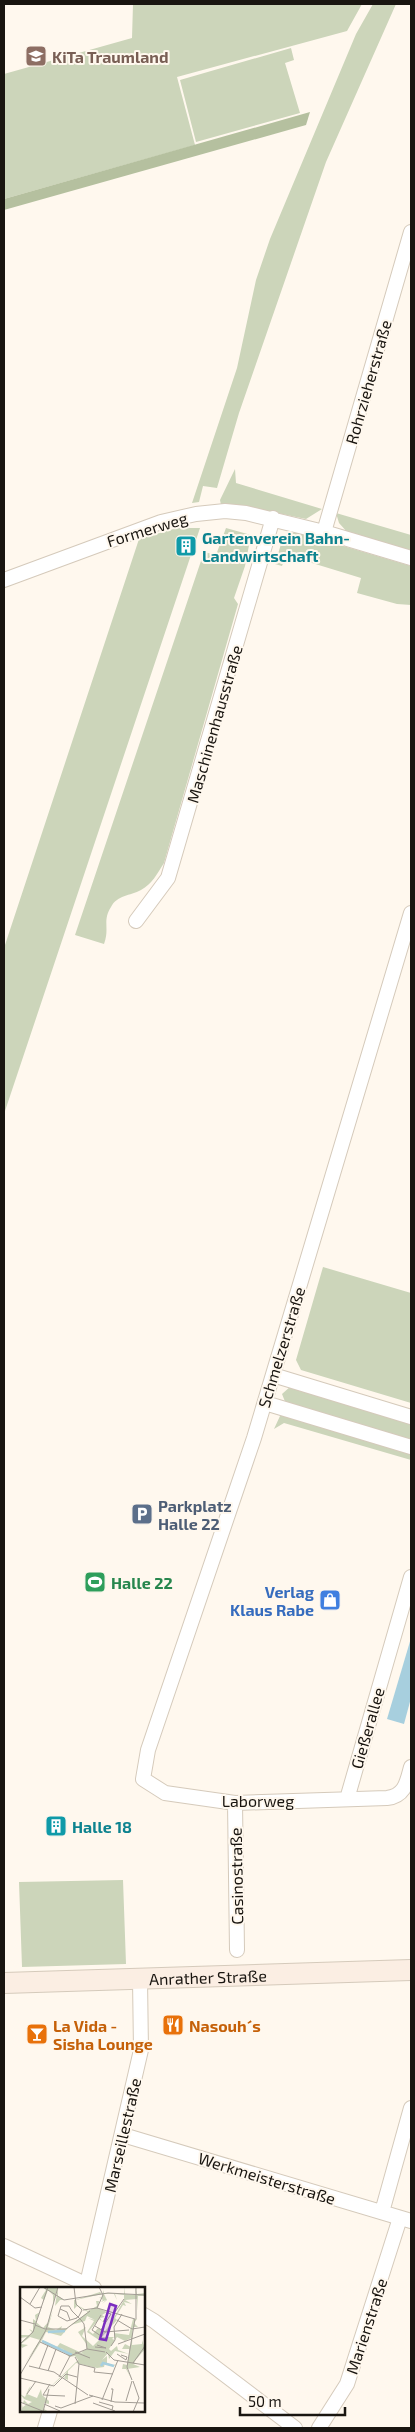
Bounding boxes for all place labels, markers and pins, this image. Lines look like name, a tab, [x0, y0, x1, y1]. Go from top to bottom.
school or university icon: KiTa Traumland	[24, 44, 48, 68]
place label: KiTa Traumland	[52, 47, 168, 66]
place label: Gartenverein Bahn- Landwirtschaft	[202, 528, 350, 565]
building icon: Gartenverein Bahn- Landwirtschaft	[174, 534, 198, 558]
place label: Parkplatz Halle 22	[158, 1496, 232, 1533]
parking icon: Parkplatz Halle 22	[130, 1502, 154, 1526]
sports icon: Halle 22	[83, 1570, 107, 1594]
place label: Halle 22	[111, 1573, 173, 1592]
place label: Verlag Klaus Rabe	[230, 1582, 315, 1619]
shop icon: Verlag Klaus Rabe	[318, 1588, 342, 1612]
building icon: Halle 18	[44, 1814, 68, 1838]
place label: Halle 18	[72, 1817, 132, 1836]
restaurant icon: Nasouh´s	[161, 2013, 185, 2037]
place label: La Vida - Sisha Lounge	[53, 2016, 153, 2053]
place label: Nasouh´s	[189, 2016, 261, 2035]
bar icon: La Vida - Sisha Lounge	[25, 2022, 49, 2046]

